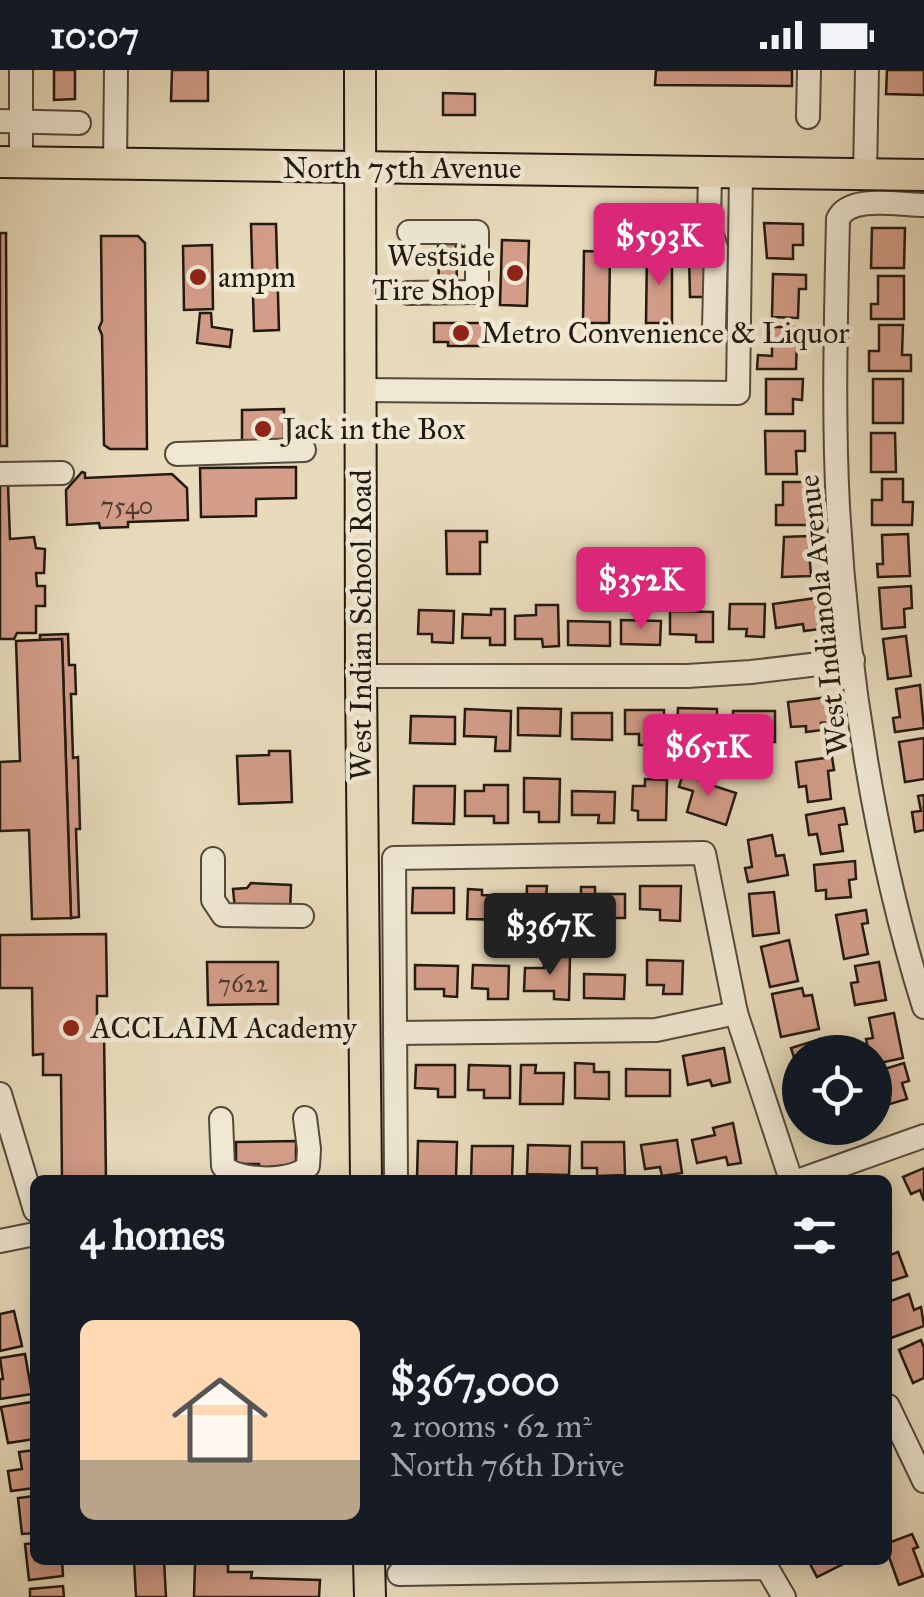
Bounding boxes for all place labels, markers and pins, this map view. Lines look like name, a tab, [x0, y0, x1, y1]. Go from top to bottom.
pin: $593K	[589, 203, 729, 288]
place label: Westside Tire Shop	[372, 238, 495, 308]
place label: ampm	[218, 259, 296, 295]
marker: Westside Tire Shop	[504, 262, 526, 284]
marker: ampm	[187, 266, 209, 288]
place label: Metro Convenience & Liquor	[481, 315, 850, 351]
marker: Metro Convenience & Liquor	[450, 322, 472, 344]
place label: Jack in the Box	[280, 411, 466, 447]
marker: Jack in the Box	[252, 418, 274, 440]
pin: $352K	[571, 547, 711, 632]
pin: $651K	[638, 714, 778, 799]
pin: $367K	[480, 893, 620, 978]
place label: ACCLAIM Academy	[89, 1010, 357, 1046]
marker: ACCLAIM Academy	[60, 1017, 82, 1039]

